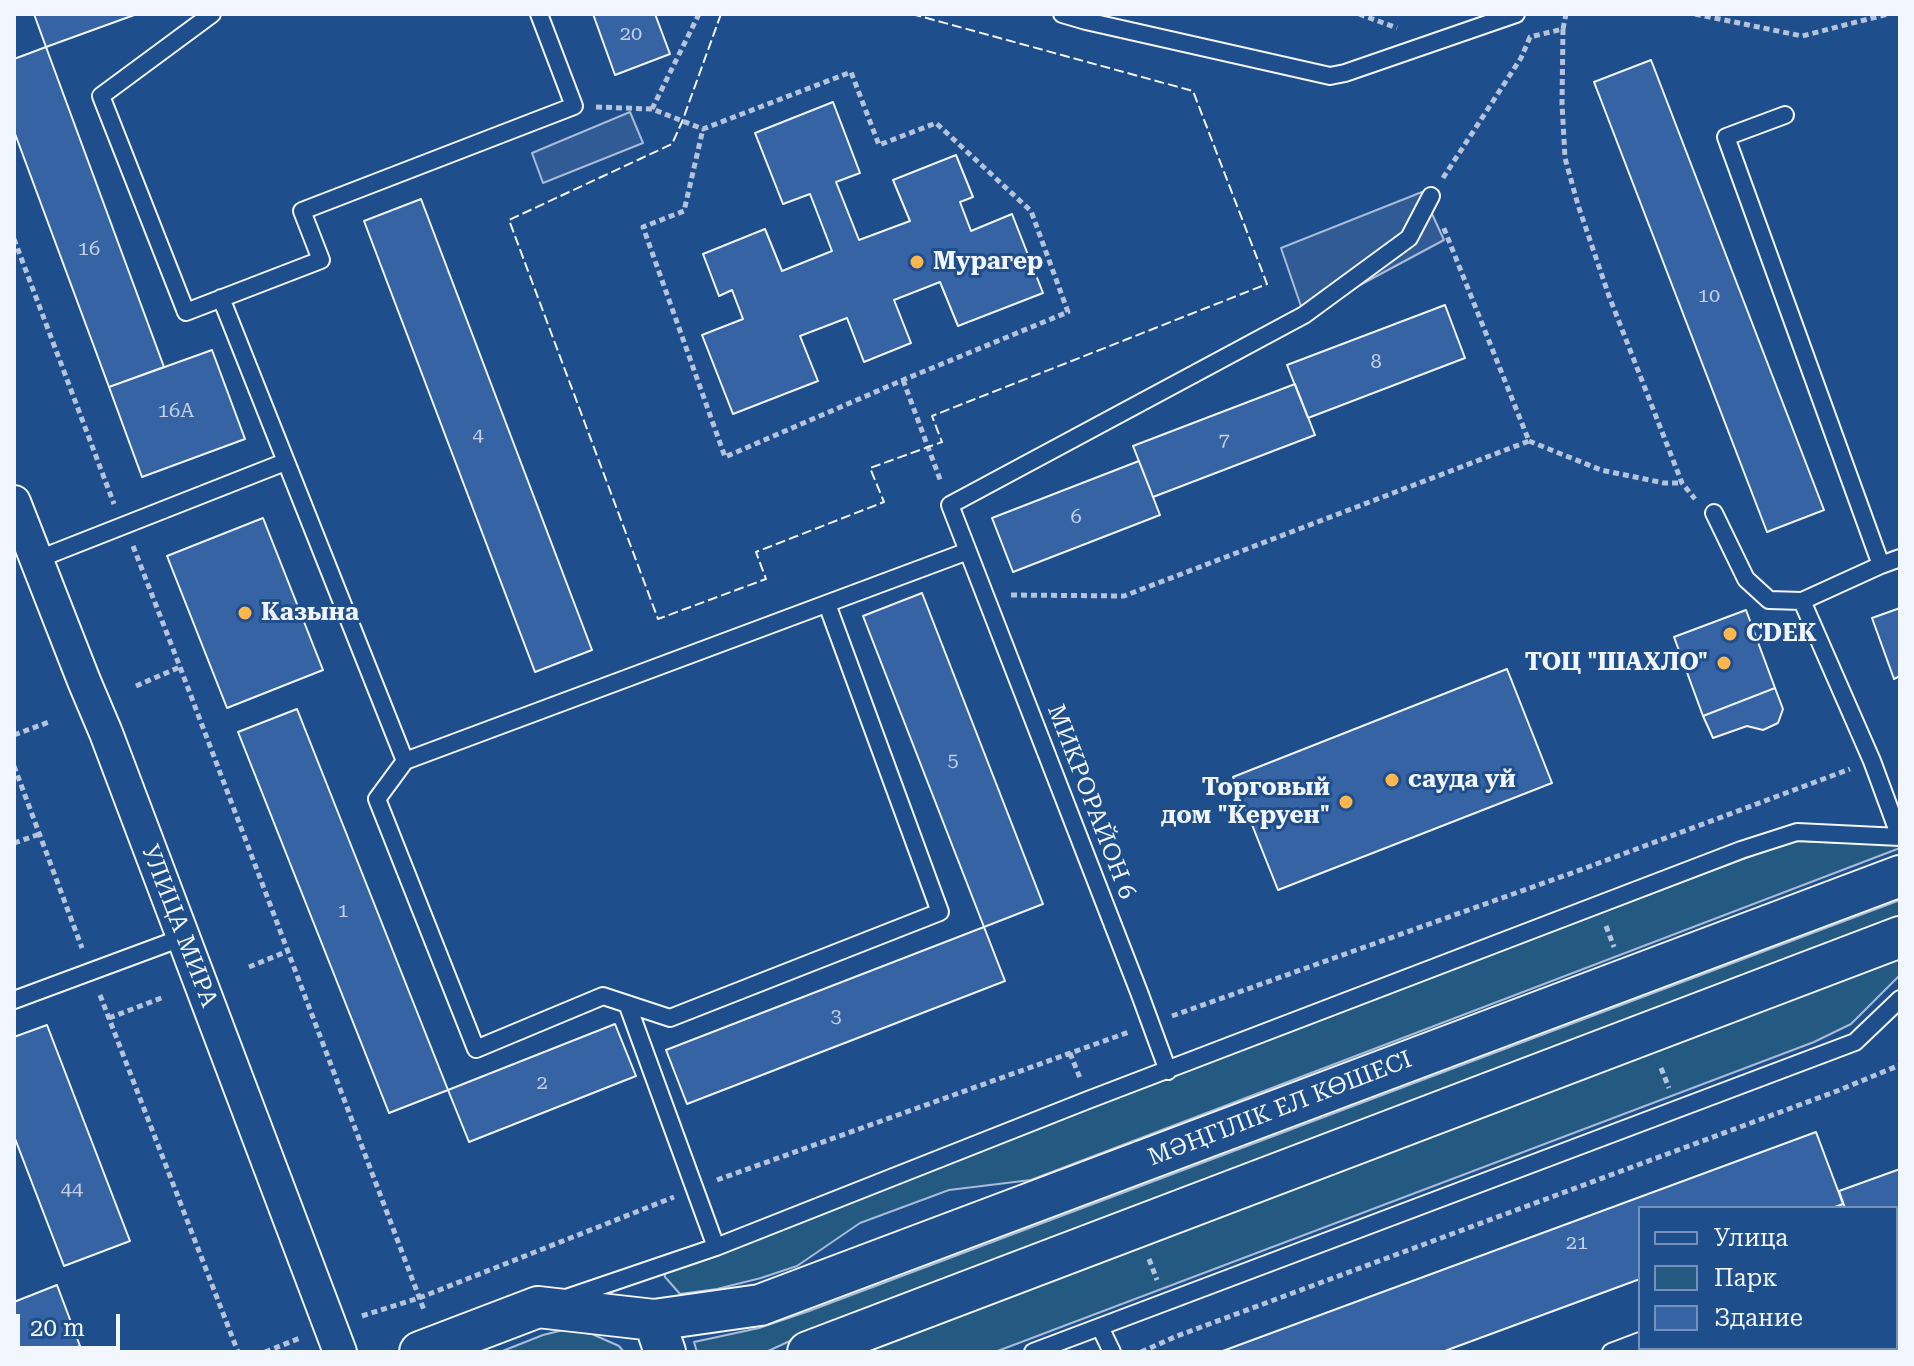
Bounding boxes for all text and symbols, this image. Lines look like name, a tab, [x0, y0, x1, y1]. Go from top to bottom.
house number: 20	[620, 22, 642, 46]
house number: 16	[78, 237, 100, 261]
place label: Мурагер	[933, 248, 1043, 276]
marker: Мурагер	[908, 253, 926, 271]
house number: 10	[1698, 284, 1720, 308]
house number: 8	[1370, 350, 1382, 374]
house number: 16А	[158, 399, 194, 423]
house number: 4	[472, 423, 484, 447]
house number: 7	[1218, 429, 1230, 453]
house number: 6	[1070, 505, 1082, 529]
place label: Казына	[261, 599, 359, 627]
marker: Казына	[236, 604, 254, 622]
place label: CDEK	[1746, 620, 1817, 648]
marker: CDEK	[1721, 625, 1739, 643]
place label: ТОЦ "ШАХЛО"	[1525, 649, 1708, 677]
marker: ТОЦ "ШАХЛО"	[1715, 654, 1733, 672]
street label: МИКРОРАЙОН 6	[1041, 701, 1141, 903]
house number: 5	[947, 748, 959, 772]
place label: сауда уй	[1408, 766, 1516, 794]
marker: сауда уй	[1383, 771, 1401, 789]
place label: Торговый дом "Керуен"	[1161, 774, 1330, 830]
marker: Торговый дом "Керуен"	[1337, 793, 1355, 811]
street label: УЛИЦА МИРА	[135, 841, 223, 1011]
house number: 1	[337, 899, 349, 923]
house number: 3	[830, 1004, 842, 1028]
street label: МӘҢГІЛІК ЕЛ КӨШЕСІ	[1144, 1045, 1416, 1173]
house number: 2	[536, 1071, 548, 1095]
house number: 44	[61, 1177, 83, 1201]
legend	[1638, 1206, 1898, 1350]
text: Улица	[1714, 1224, 1788, 1252]
house number: 21	[1566, 1231, 1588, 1255]
text: Парк	[1714, 1264, 1777, 1292]
scale bar	[20, 1298, 124, 1348]
text: Здание	[1714, 1304, 1803, 1332]
text: 20 m	[30, 1314, 85, 1342]

